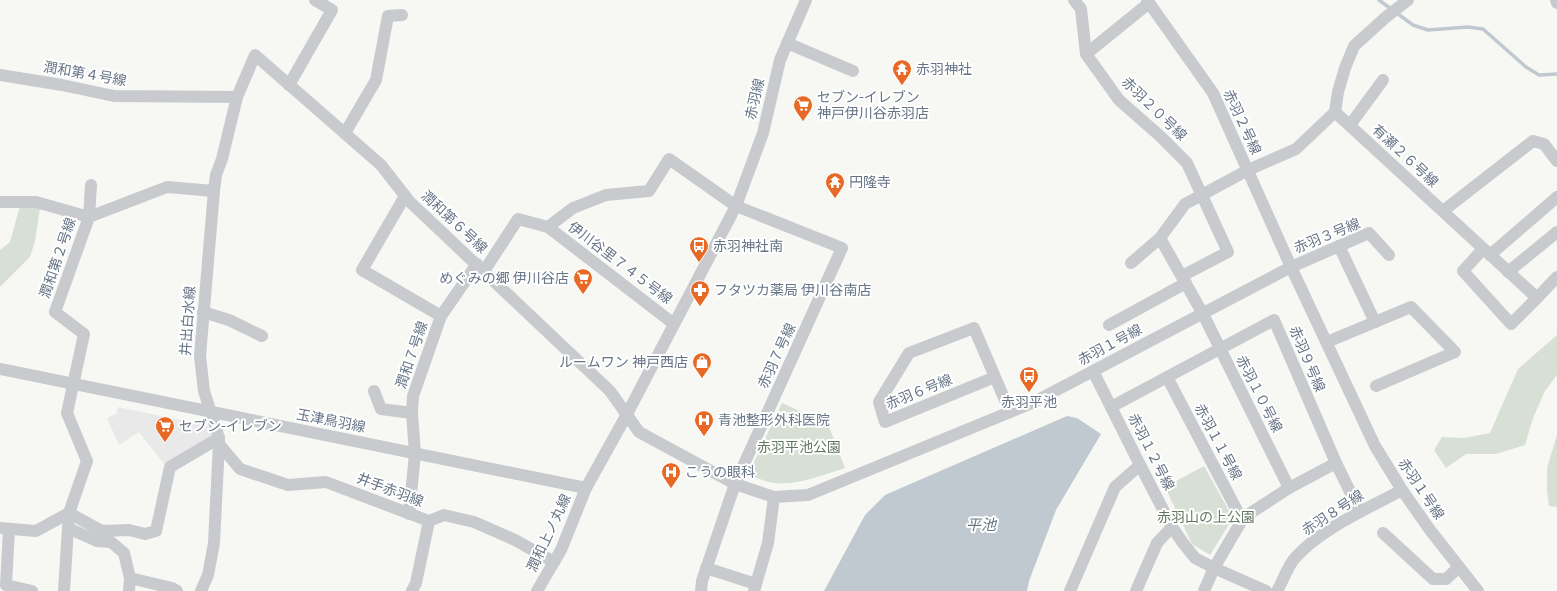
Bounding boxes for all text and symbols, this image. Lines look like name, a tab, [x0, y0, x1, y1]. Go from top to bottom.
street label: 潤和第４号線	[42, 58, 128, 90]
temple icon: 赤羽神社	[891, 58, 913, 86]
place label: 赤羽神社	[916, 61, 972, 78]
street label: 赤羽２０号線	[1118, 74, 1190, 144]
street label: 赤羽線	[742, 77, 768, 121]
street label: 赤羽２号線	[1220, 87, 1264, 157]
place label: セブン-イレブン 神戸伊川谷赤羽店	[817, 89, 929, 122]
supermarket icon: セブン-イレブン 神戸伊川谷赤羽店	[792, 94, 814, 122]
street label: 有瀬２６号線	[1368, 121, 1442, 191]
temple icon: 円隆寺	[824, 171, 846, 199]
place label: 円隆寺	[849, 174, 891, 191]
street label: 潤和第６号線	[417, 187, 491, 257]
street label: 赤羽３号線	[1291, 215, 1363, 257]
street label: 潤和第２号線	[36, 216, 80, 300]
street label: 伊川谷里７４５号線	[565, 218, 675, 308]
bus stop icon: 赤羽神社南	[688, 235, 710, 263]
place label: 赤羽神社南	[713, 238, 783, 255]
supermarket icon: めぐみの郷 伊川谷店	[572, 267, 594, 295]
place label: めぐみの郷 伊川谷店	[439, 270, 569, 287]
pharmacy icon: フタツカ薬局 伊川谷南店	[689, 279, 711, 307]
place label: フタツカ薬局 伊川谷南店	[714, 282, 871, 299]
street label: 井出白水線	[177, 285, 199, 357]
street label: 潤和７号線	[393, 319, 431, 391]
street label: 赤羽７号線	[755, 321, 799, 391]
street label: 赤羽１号線	[1075, 321, 1145, 369]
street label: 赤羽９号線	[1286, 323, 1328, 395]
shop icon: ルームワン 神戸西店	[691, 351, 713, 379]
street label: 赤羽１０号線	[1232, 353, 1286, 435]
place label: ルームワン 神戸西店	[559, 354, 688, 371]
bus stop icon: 赤羽平池	[1018, 365, 1040, 393]
street label: 赤羽６号線	[883, 371, 955, 413]
place label: 赤羽平池	[1001, 394, 1057, 411]
street label: 赤羽１１号線	[1191, 401, 1245, 483]
street label: 玉津鳥羽線	[295, 406, 367, 436]
hospital icon: 青池整形外科医院	[693, 409, 715, 437]
street label: 赤羽１２号線	[1124, 411, 1178, 493]
place label: 青池整形外科医院	[718, 412, 830, 429]
supermarket icon: セブン-イレブン	[154, 415, 176, 443]
place label: セブン-イレブン	[179, 418, 282, 435]
park label: 赤羽平池公園	[757, 439, 841, 456]
street label: 赤羽１号線	[1394, 455, 1448, 523]
hospital icon: こうの眼科	[660, 461, 682, 489]
place label: こうの眼科	[685, 464, 755, 481]
street label: 井手赤羽線	[354, 470, 426, 510]
street label: 赤羽８号線	[1299, 487, 1367, 539]
street label: 潤和上ノ丸線	[524, 491, 574, 575]
park label: 赤羽山の上公園	[1157, 509, 1255, 526]
water label: 平池	[966, 516, 998, 534]

